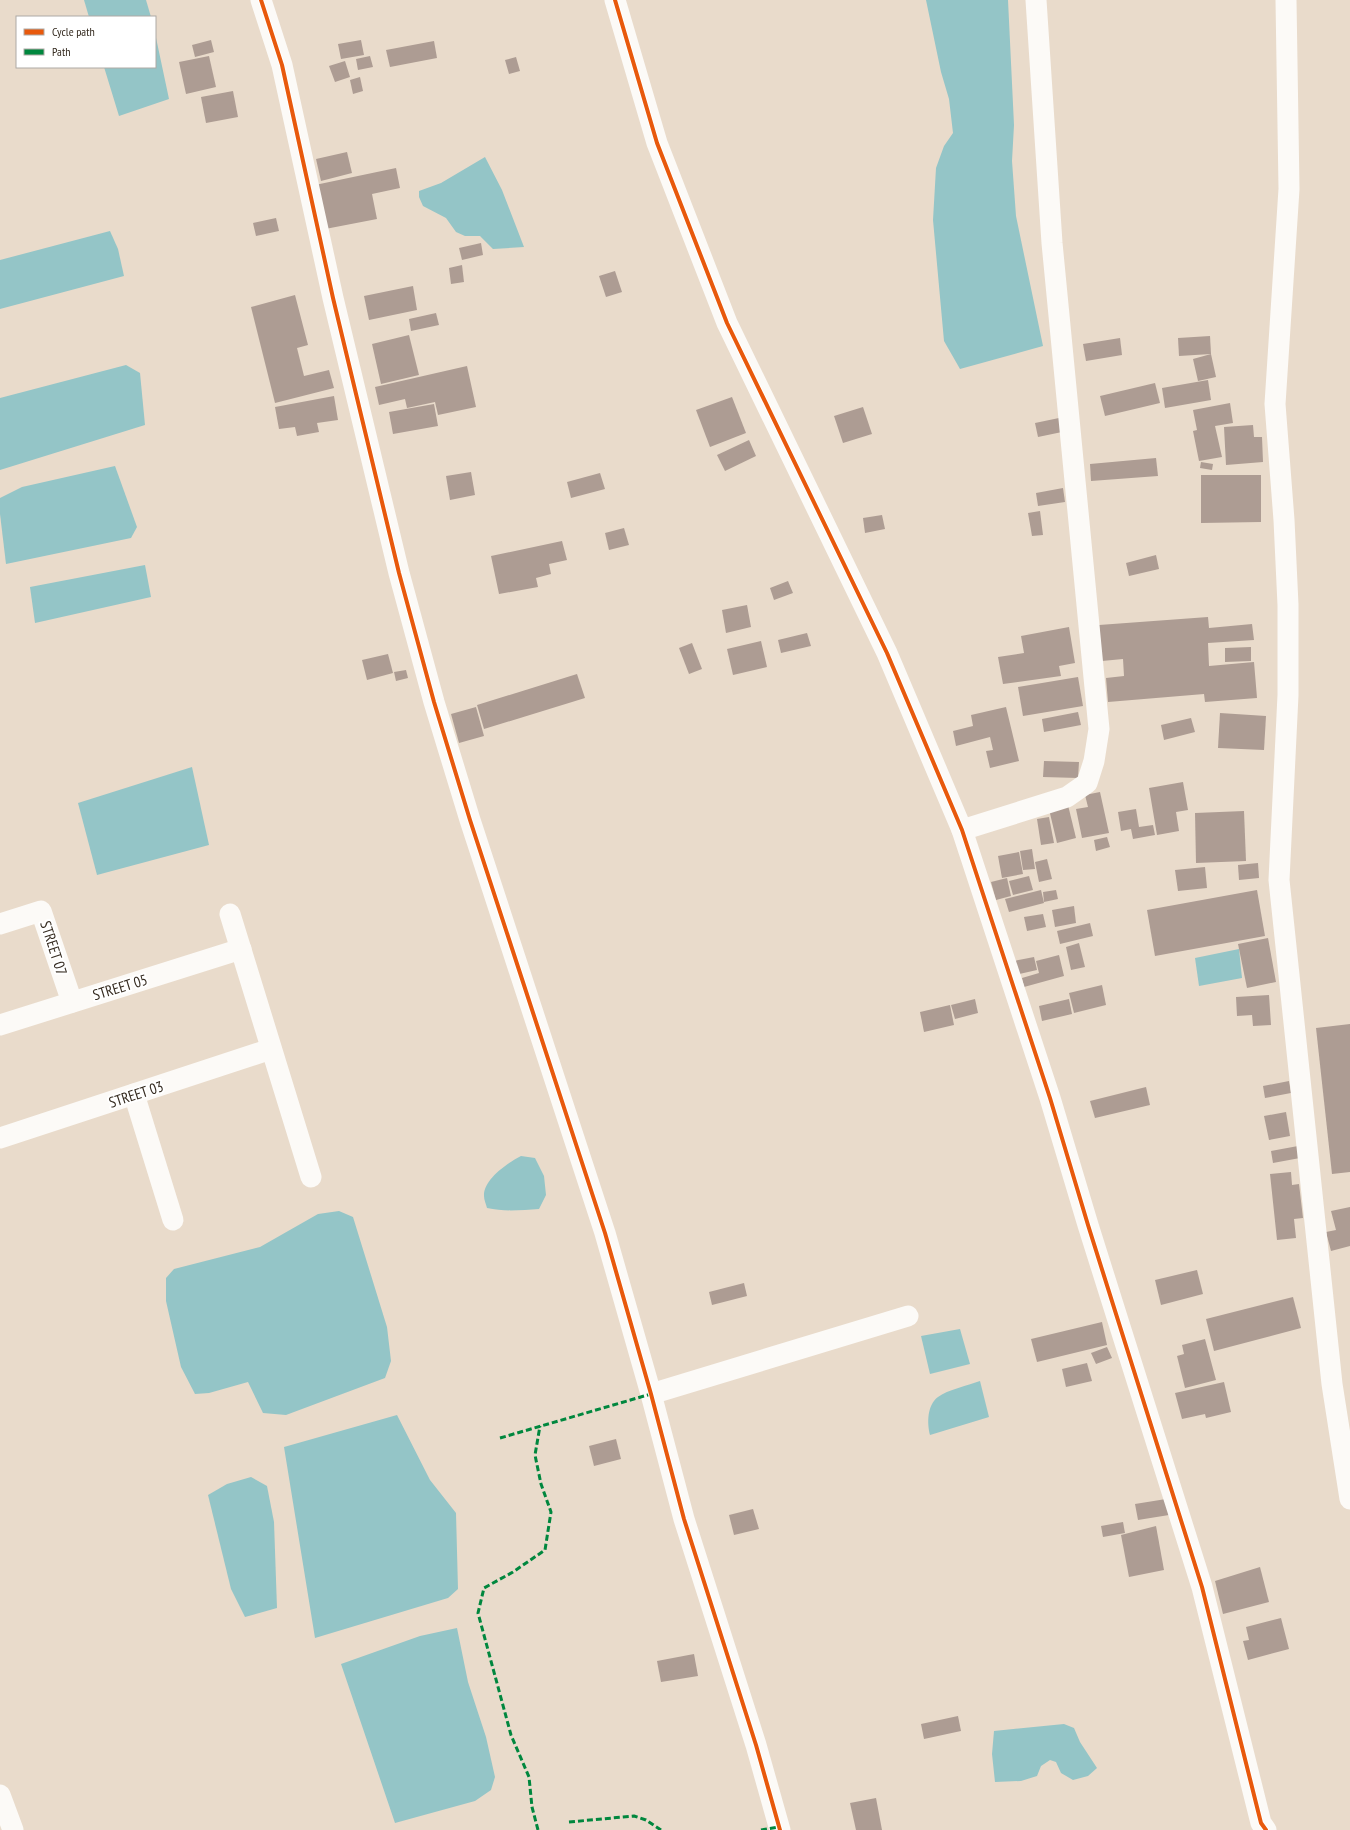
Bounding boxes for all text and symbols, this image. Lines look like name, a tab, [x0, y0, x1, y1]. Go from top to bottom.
legend	[16, 16, 156, 68]
text: Cycle path	[52, 24, 95, 39]
text: Path	[52, 44, 70, 59]
street label: STREET 07	[36, 918, 72, 978]
street label: STREET 05	[90, 970, 150, 1004]
street label: STREET 03	[106, 1076, 166, 1112]

